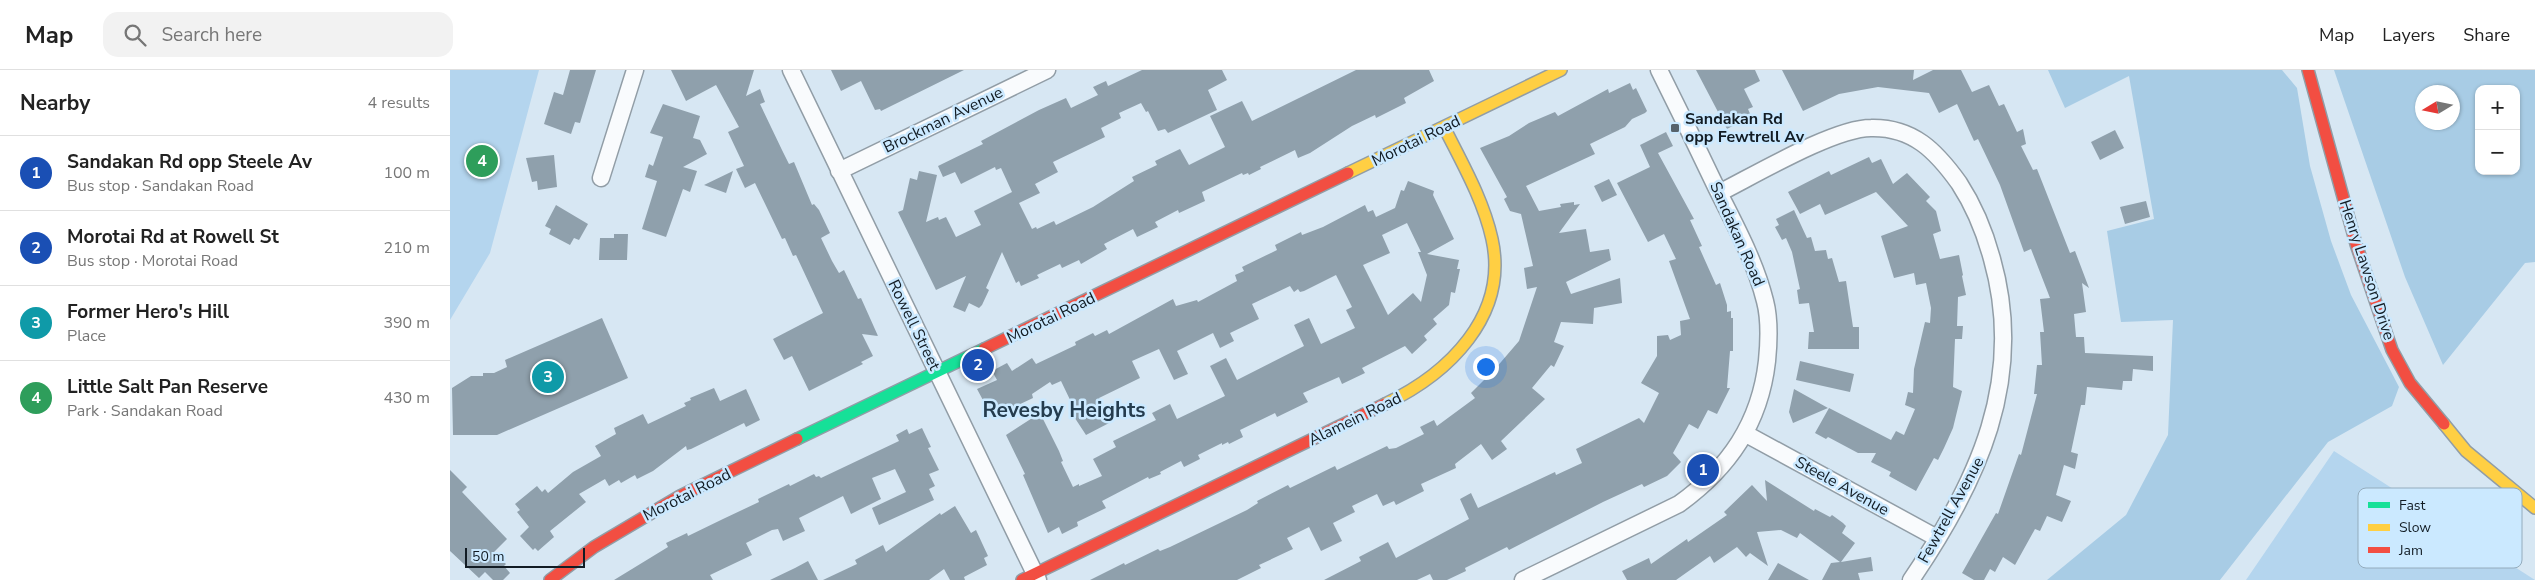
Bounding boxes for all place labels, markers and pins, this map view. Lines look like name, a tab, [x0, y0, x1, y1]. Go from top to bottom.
place label: Sandakan Rd opp Fewtrell Av	[1685, 108, 1805, 148]
marker: Sandakan Rd opp Fewtrell Av	[1669, 122, 1681, 134]
pin: 4	[466, 142, 498, 180]
pin: 2	[962, 346, 994, 384]
pin: 3	[532, 358, 564, 396]
pin: 1	[1687, 451, 1719, 489]

